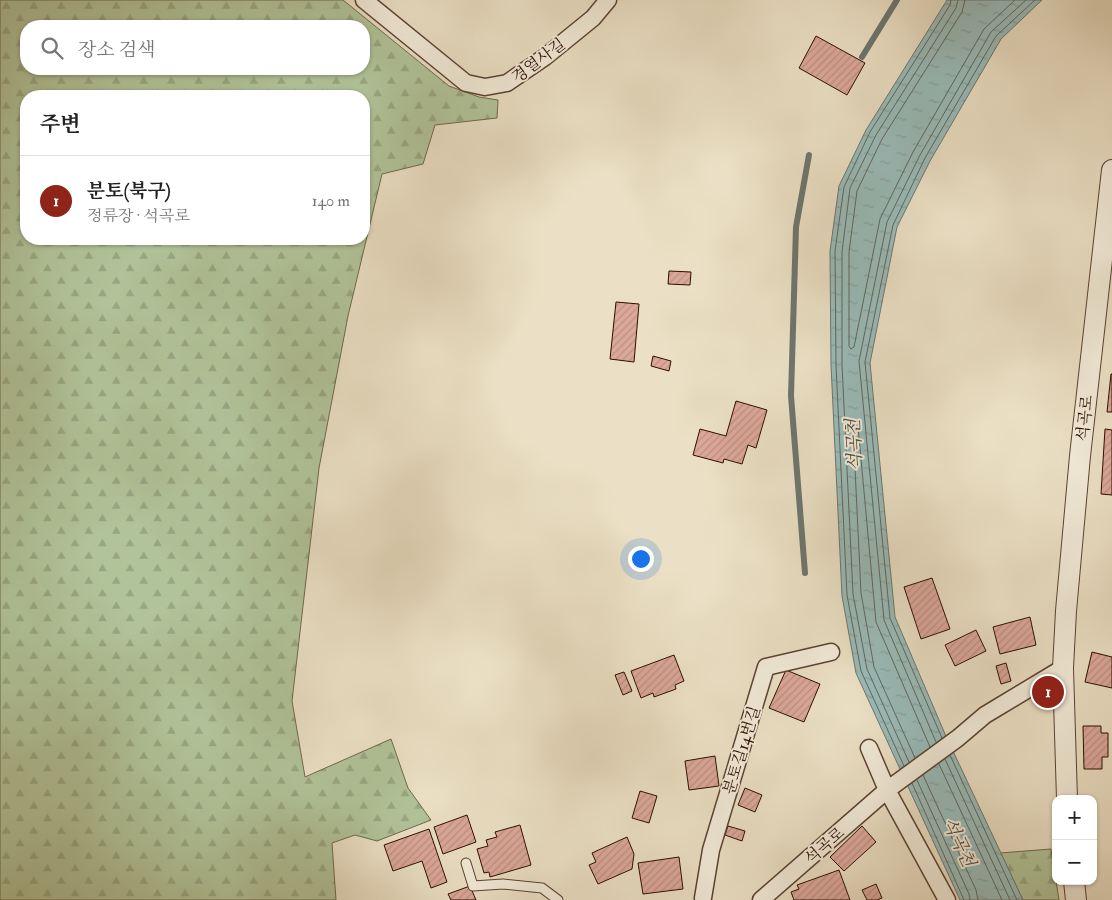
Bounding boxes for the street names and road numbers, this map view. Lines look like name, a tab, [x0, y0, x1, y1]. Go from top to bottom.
street label: 경열사길	[508, 34, 569, 87]
street label: 석곡로	[1073, 393, 1097, 442]
street label: 분토길14번길	[719, 704, 765, 797]
street label: 석곡로	[801, 823, 849, 869]

